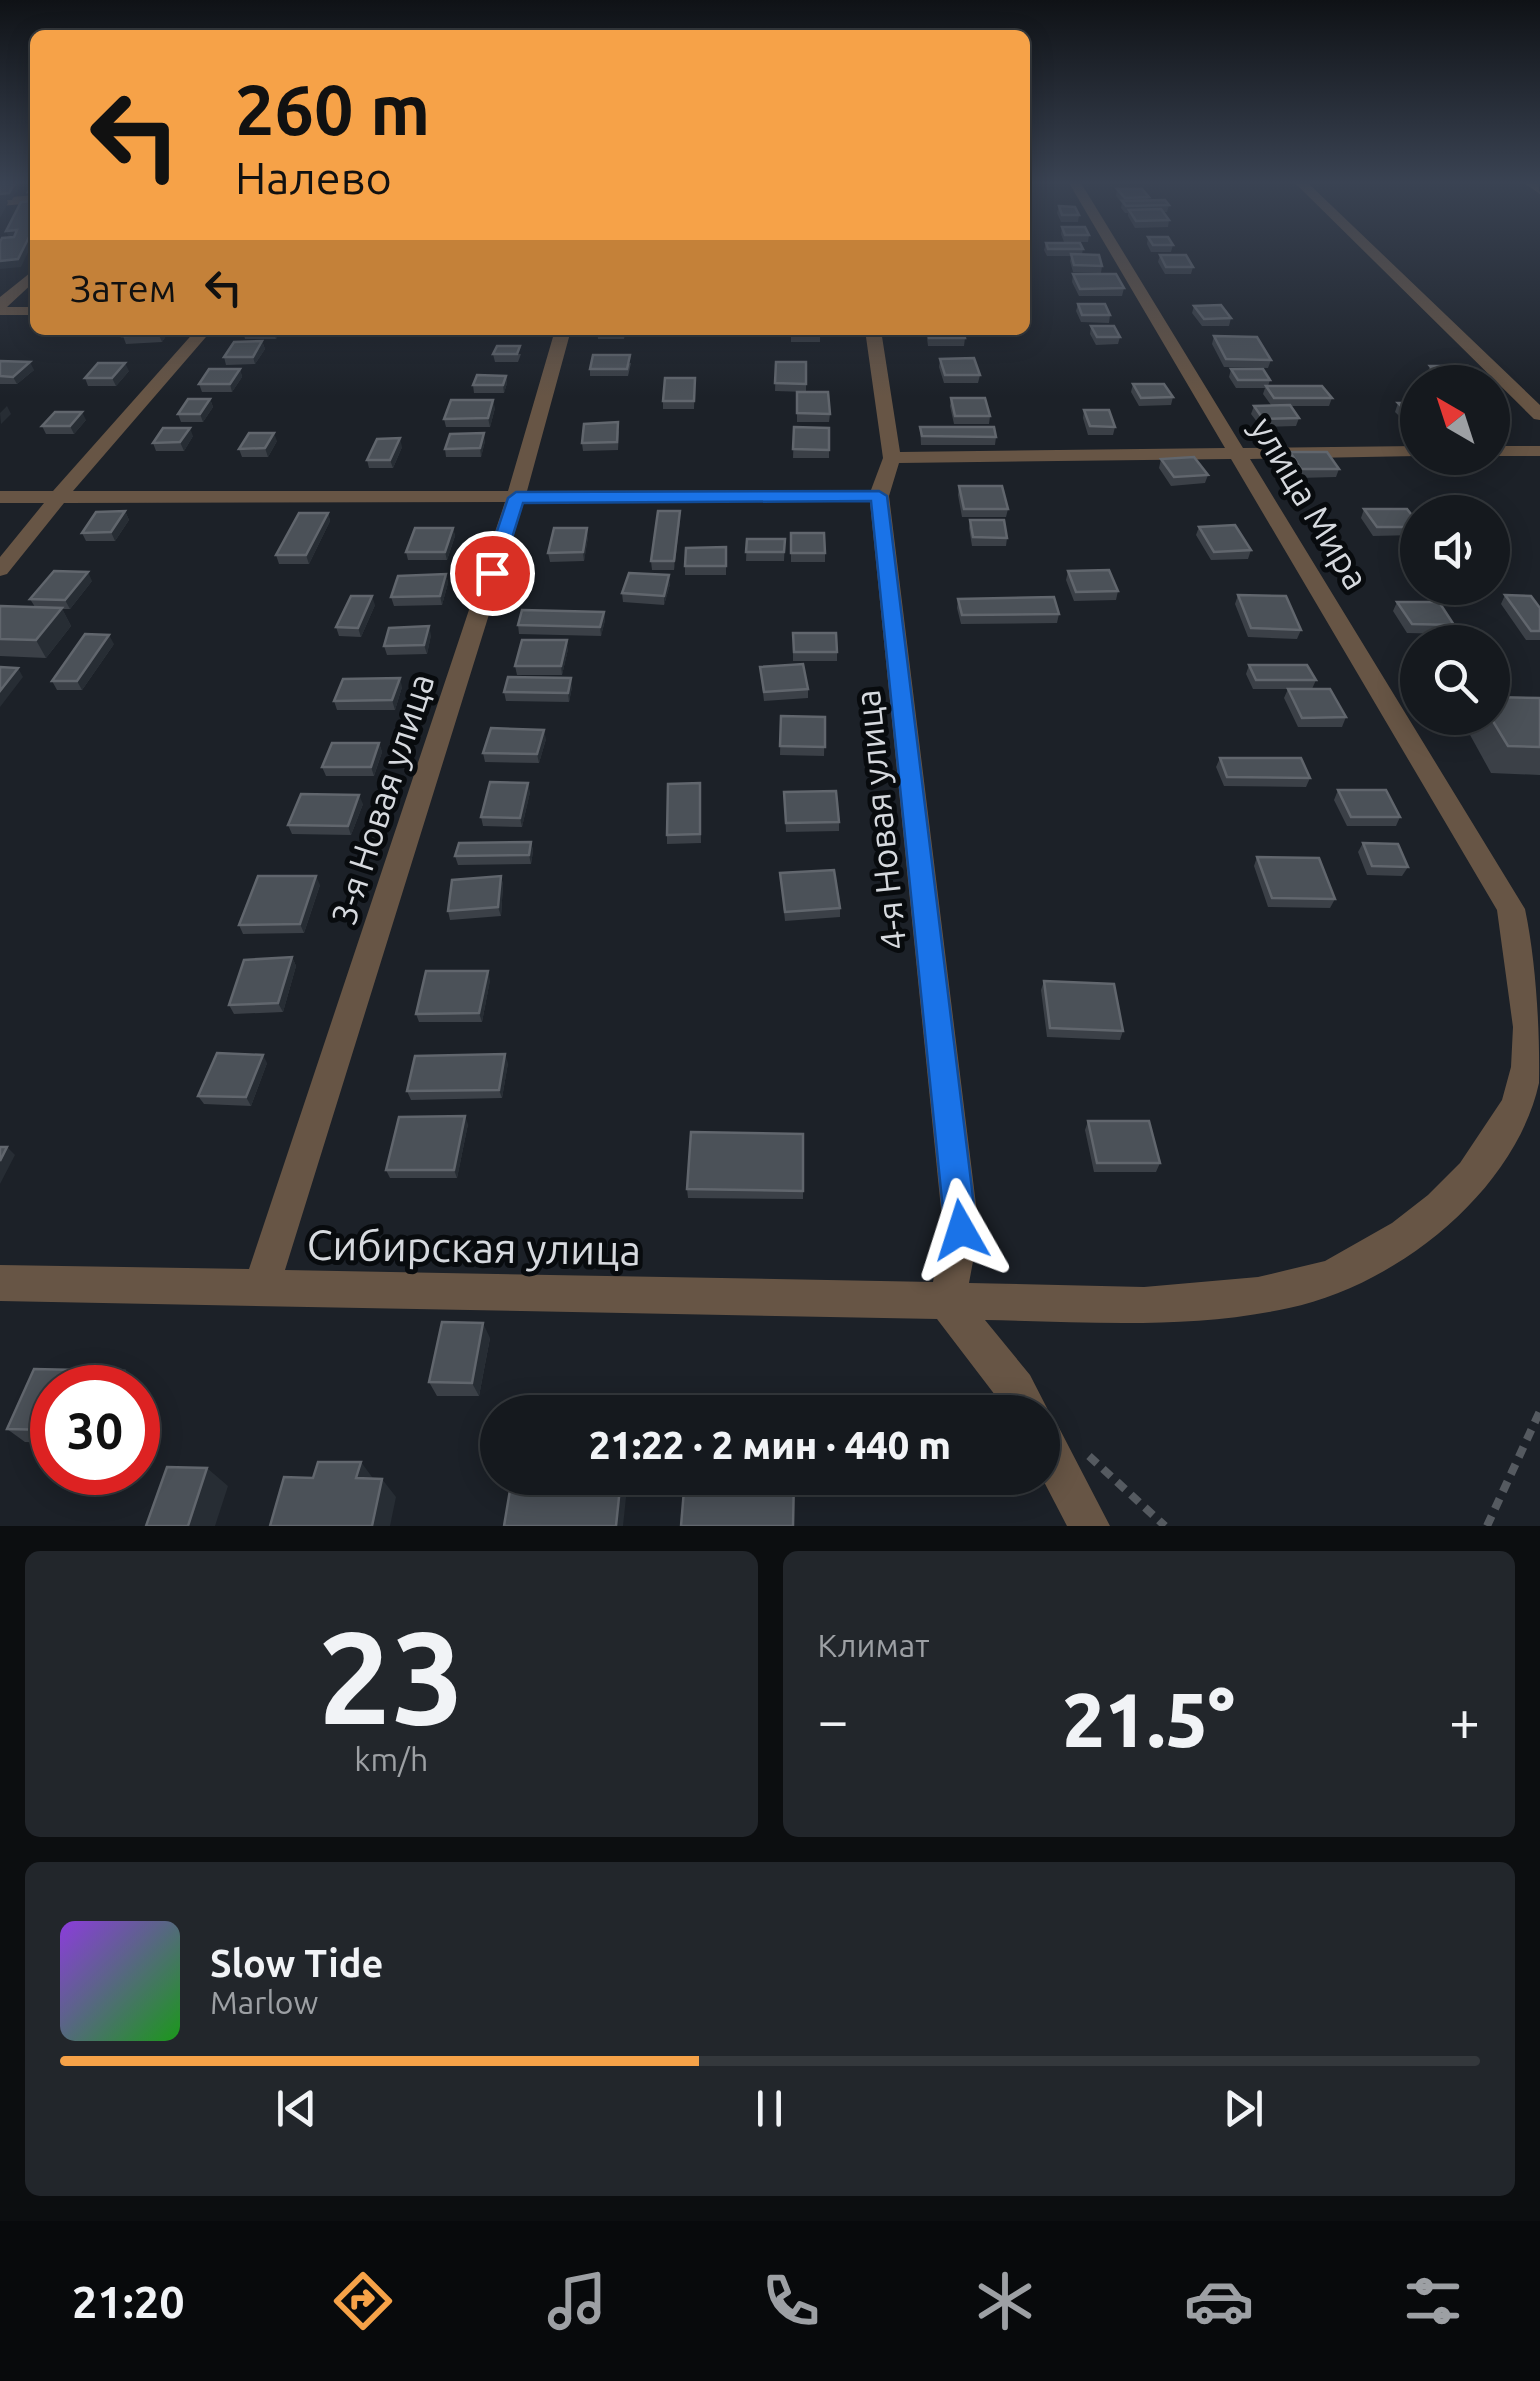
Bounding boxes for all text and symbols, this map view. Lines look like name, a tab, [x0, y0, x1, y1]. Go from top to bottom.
icon: left	[70, 70, 200, 200]
text: 260 m	[235, 70, 430, 148]
text: Налево	[235, 152, 392, 203]
icon: left	[196, 260, 251, 315]
text: Затем	[70, 267, 176, 309]
north arrow	[1400, 365, 1510, 475]
map controls	[1400, 365, 1510, 735]
street label: улица Мира	[1243, 410, 1377, 596]
button: sound	[1400, 495, 1510, 605]
pin	[450, 531, 535, 616]
icon: arrive	[465, 546, 520, 601]
button: search	[1400, 625, 1510, 735]
street label: 3-я Новая улица	[323, 668, 441, 930]
street label: 4-я Новая улица	[846, 688, 914, 952]
position arrow	[909, 1178, 1013, 1282]
street label: Сибирская улица	[306, 1221, 642, 1273]
speed limit sign: 30	[30, 1365, 160, 1495]
text: 21:22 · 2 мин · 440 m	[589, 1424, 951, 1466]
text: 23	[318, 1603, 465, 1749]
text: Климат	[818, 1627, 929, 1663]
text: 21.5°	[1062, 1677, 1235, 1761]
text: −	[818, 1689, 849, 1750]
text: +	[1449, 1689, 1480, 1750]
text: km/h	[354, 1741, 428, 1777]
text: Slow Tide	[210, 1942, 383, 1984]
text: Marlow	[210, 1984, 318, 2020]
icon: previous	[269, 2081, 324, 2136]
icon: pause	[742, 2081, 797, 2136]
icon: next	[1216, 2081, 1271, 2136]
icon: directions	[328, 2266, 398, 2336]
icon: music	[542, 2266, 612, 2336]
icon: phone	[756, 2266, 826, 2336]
icon: climate	[970, 2266, 1040, 2336]
icon: car	[1184, 2266, 1254, 2336]
icon: filters	[1398, 2266, 1468, 2336]
text: 21:20	[72, 2276, 185, 2327]

